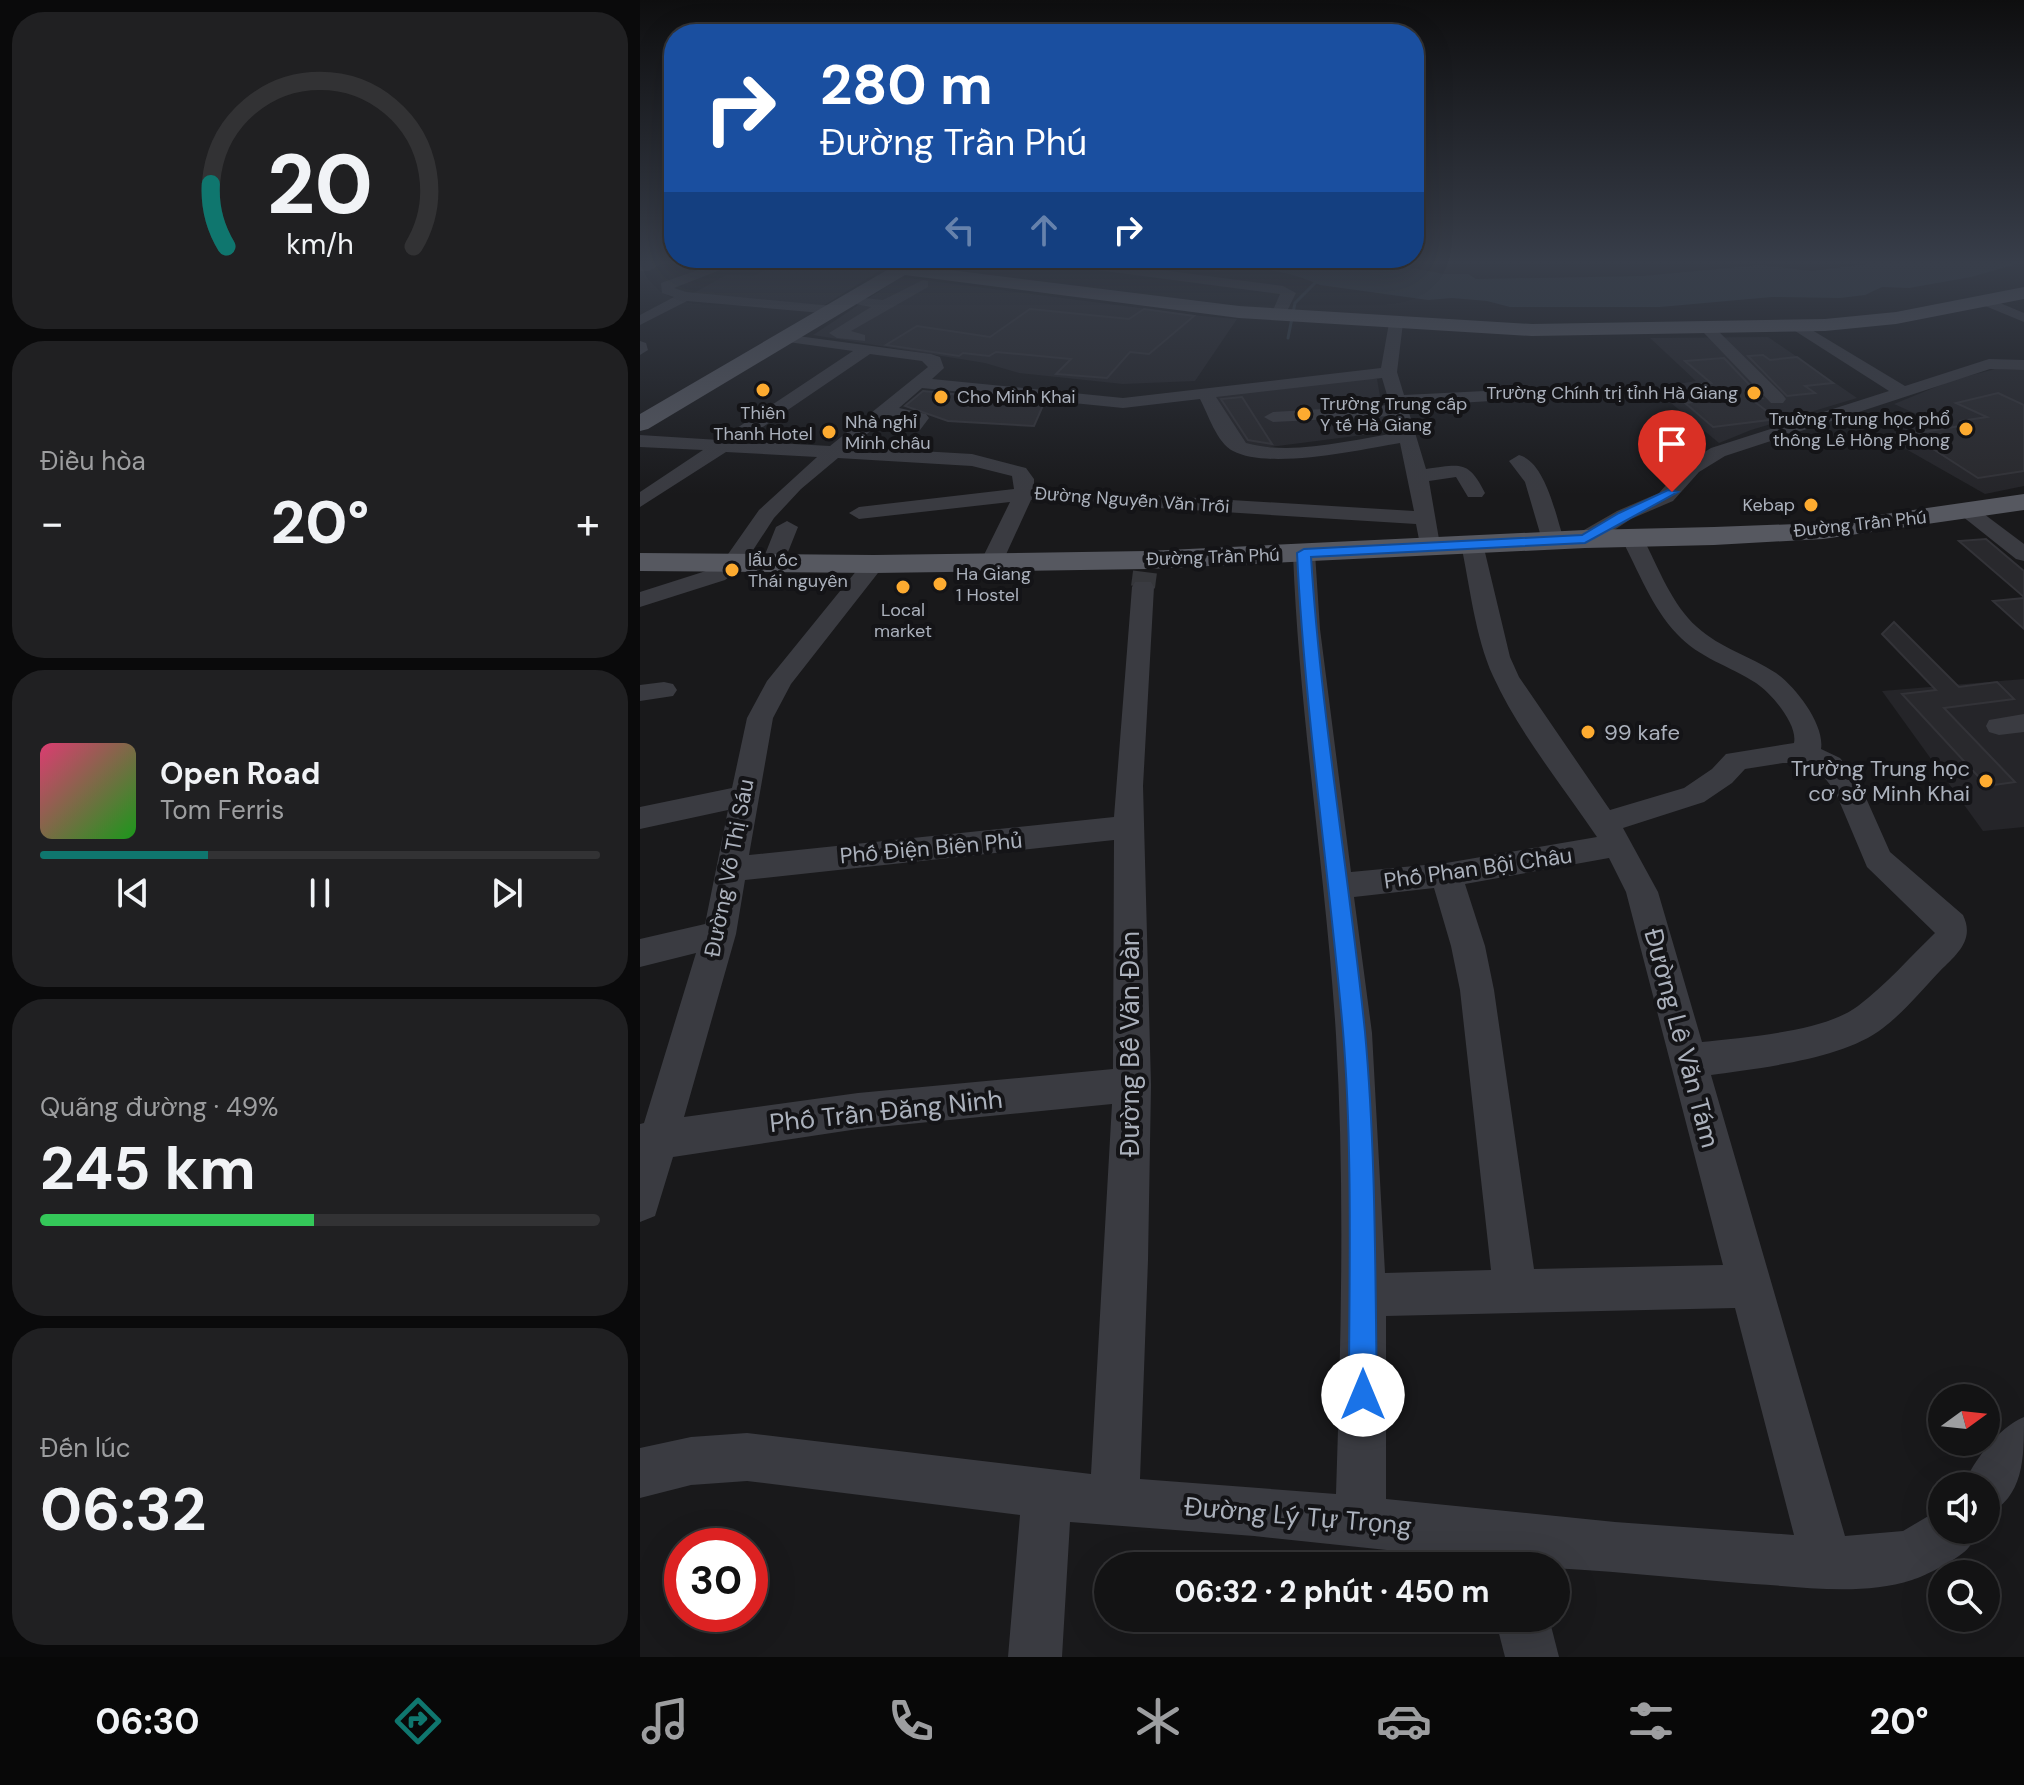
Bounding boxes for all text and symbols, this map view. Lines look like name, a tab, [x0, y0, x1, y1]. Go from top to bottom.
text: 280 m	[820, 48, 993, 121]
icon: right	[688, 56, 792, 160]
text: Đường Trần Phú	[820, 119, 1087, 166]
text: 20	[267, 129, 373, 238]
icon: left	[938, 208, 982, 252]
icon: ahead	[1022, 208, 1066, 252]
icon: right	[1106, 208, 1150, 252]
text: km/h	[286, 226, 354, 263]
marker: Thiên Thanh Hotel	[754, 381, 772, 399]
place label: Trường Chính trị tỉnh Hà Giang	[1487, 381, 1738, 405]
marker: Trường Chính trị tỉnh Hà Giang	[1745, 384, 1763, 402]
place label: Cho Minh Khai	[957, 385, 1076, 409]
marker: Cho Minh Khai	[932, 388, 950, 406]
place label: Trường Trung cấp Y tế Hà Giang	[1320, 392, 1467, 437]
place label: Thiên Thanh Hotel	[713, 401, 813, 446]
marker: Trường Trung cấp Y tế Hà Giang	[1295, 405, 1313, 423]
place label: Truờng Trung học phổ thông Lê Hồng Phong	[1769, 407, 1950, 452]
place label: Nhà nghỉ Minh châu	[845, 410, 931, 455]
pin	[1638, 410, 1706, 492]
marker: Truờng Trung học phổ thông Lê Hồng Phong	[1957, 420, 1975, 438]
icon: arrive	[1650, 422, 1694, 466]
marker: Nhà nghỉ Minh châu	[820, 423, 838, 441]
text: Điều hòa	[40, 444, 146, 478]
street label: Đường Nguyễn Văn Trỗi	[1034, 481, 1230, 519]
text: 20°	[271, 483, 369, 562]
place label: Kebap	[1743, 493, 1795, 517]
text: −	[40, 494, 64, 552]
text: +	[576, 494, 600, 552]
marker: Kebap	[1802, 496, 1820, 514]
street label: Đường Trần Phú	[1792, 505, 1928, 543]
street label: Đường Trần Phú	[1146, 543, 1280, 571]
place label: lẩu ốc Thái nguyên	[748, 548, 848, 593]
marker: lẩu ốc Thái nguyên	[723, 561, 741, 579]
place label: Ha Giang 1 Hostel	[956, 562, 1031, 607]
marker: Ha Giang 1 Hostel	[931, 575, 949, 593]
marker: Local market	[894, 578, 912, 596]
place label: Local market	[874, 598, 932, 643]
place label: 99 kafe	[1604, 718, 1680, 747]
marker: 99 kafe	[1579, 723, 1597, 741]
text: Open Road	[160, 754, 320, 793]
place label: Trường Trung học cơ sở Minh Khai	[1791, 754, 1970, 808]
marker: Trường Trung học cơ sở Minh Khai	[1977, 772, 1995, 790]
street label: Đường Võ Thị Sáu	[698, 777, 760, 959]
text: Tom Ferris	[160, 793, 284, 827]
street label: Phố Điện Biên Phủ	[839, 826, 1023, 870]
street label: Phố Phan Bội Châu	[1382, 840, 1574, 896]
icon: previous	[111, 871, 155, 915]
icon: pause	[298, 871, 342, 915]
icon: next	[485, 871, 529, 915]
street label: Đường Lê Văn Tám	[1636, 924, 1728, 1152]
street label: Đường Bế Văn Đàn	[1113, 931, 1147, 1157]
street label: Phố Trần Đăng Ninh	[768, 1082, 1004, 1140]
text: Quãng đường · 49%	[40, 1090, 278, 1124]
text: 245 km	[40, 1129, 256, 1208]
position arrow	[1321, 1353, 1405, 1437]
north arrow	[1928, 1384, 2000, 1456]
map controls	[1928, 1384, 2000, 1632]
text: Đến lúc	[40, 1431, 131, 1465]
text: 06:32	[40, 1470, 206, 1549]
button: sound	[1928, 1472, 2000, 1544]
street label: Đường Lý Tự Trọng	[1183, 1489, 1413, 1543]
speed limit sign: 30	[664, 1528, 768, 1632]
button: search	[1928, 1560, 2000, 1632]
text: 06:32 · 2 phút · 450 m	[1174, 1572, 1490, 1611]
icon: directions	[390, 1693, 446, 1749]
icon: music	[637, 1693, 693, 1749]
icon: phone	[883, 1693, 939, 1749]
icon: climate	[1130, 1693, 1186, 1749]
icon: car	[1376, 1693, 1432, 1749]
icon: filters	[1623, 1693, 1679, 1749]
text: 06:30	[95, 1698, 200, 1745]
text: 20°	[1870, 1698, 1929, 1745]

